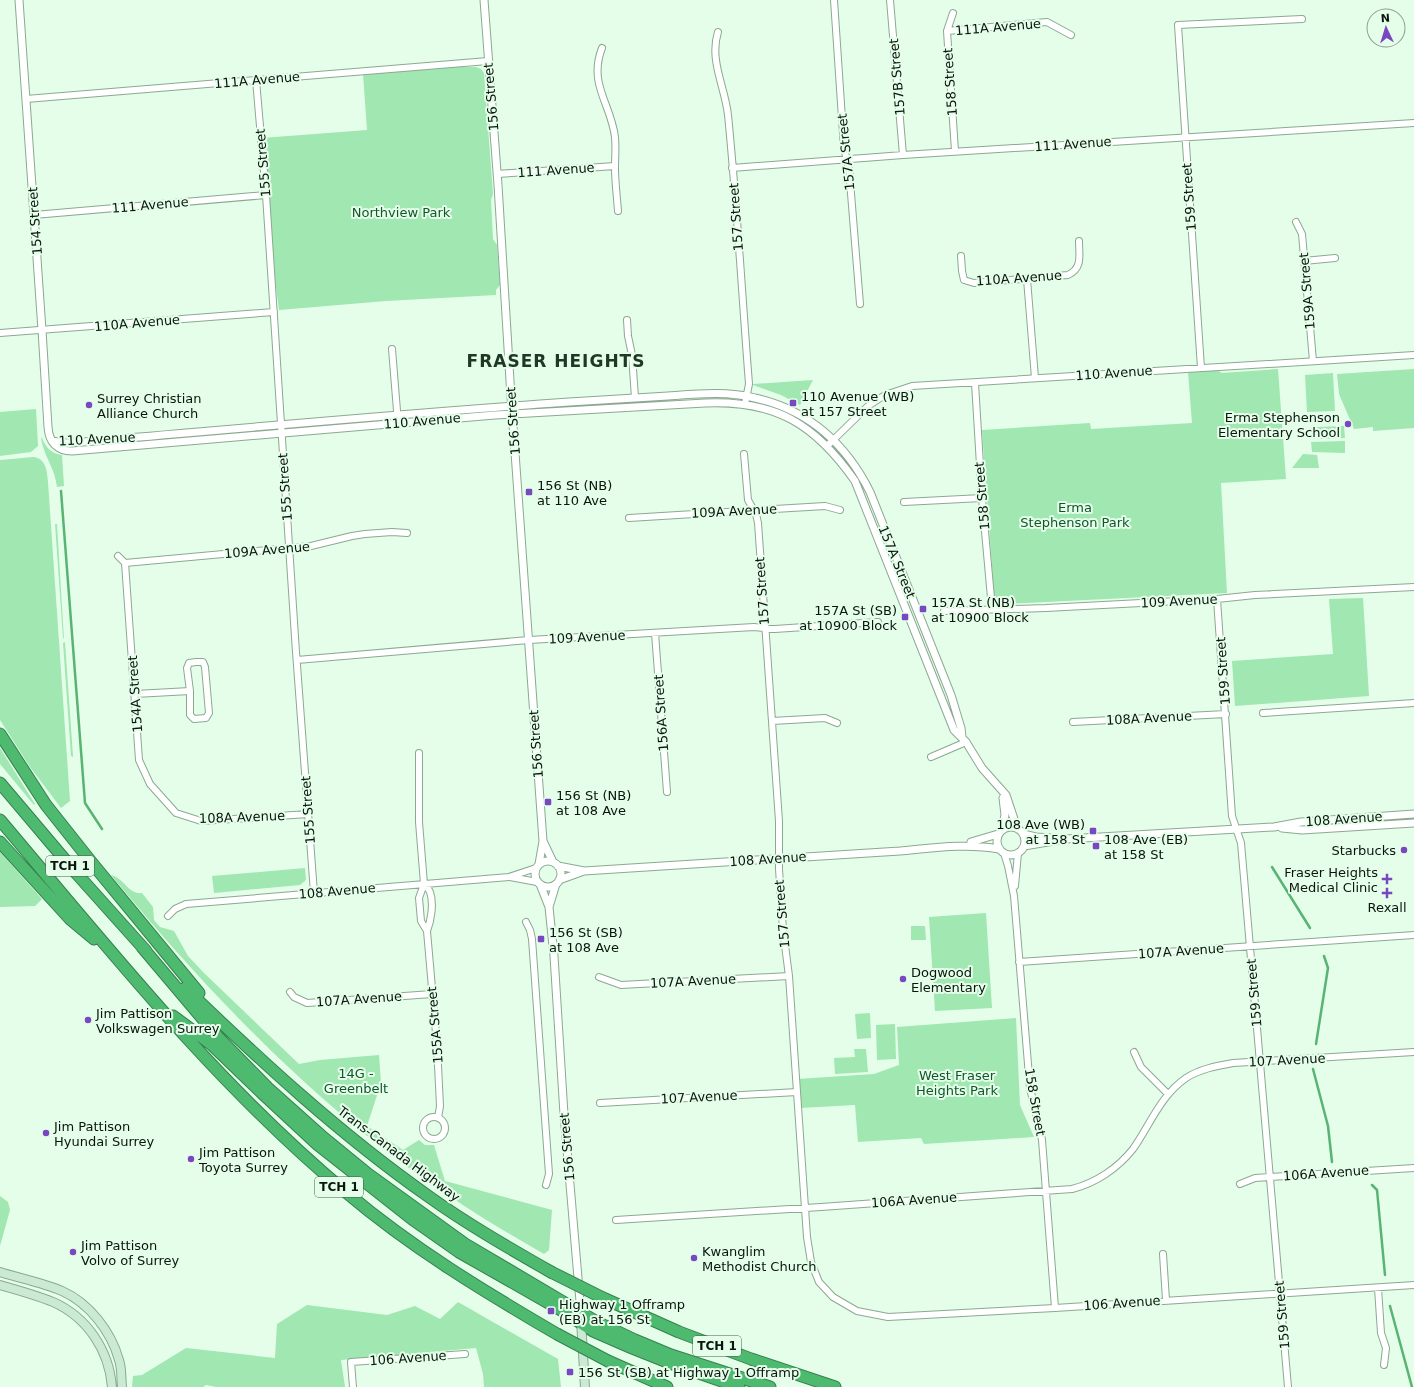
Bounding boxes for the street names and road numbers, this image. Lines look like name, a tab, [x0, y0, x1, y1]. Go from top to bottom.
street label: 111A Avenue	[954, 16, 1042, 38]
street label: 157B Street	[886, 38, 908, 116]
street label: 158 Street	[940, 47, 960, 117]
street label: 156 Street	[481, 62, 501, 132]
street label: 111A Avenue	[213, 69, 301, 91]
street label: 157A Street	[834, 113, 858, 191]
street label: 155 Street	[253, 128, 273, 198]
street label: 111 Avenue	[1034, 134, 1112, 154]
street label: 111 Avenue	[517, 160, 595, 180]
street label: 159 Street	[1179, 162, 1199, 232]
street label: 157 Street	[726, 182, 746, 252]
street label: 154 Street	[25, 186, 45, 256]
street label: 111 Avenue	[111, 194, 189, 216]
street label: 159A Street	[1296, 252, 1318, 330]
street label: 110A Avenue	[976, 268, 1062, 288]
street label: 110A Avenue	[93, 312, 181, 334]
street label: 110 Avenue	[1075, 363, 1153, 383]
street label: 156 Street	[503, 386, 523, 456]
street label: 110 Avenue	[383, 410, 461, 432]
street label: 110 Avenue	[58, 429, 136, 449]
street label: 155 Street	[275, 452, 295, 522]
street label: 158 Street	[972, 461, 992, 531]
street label: 109A Avenue	[691, 501, 777, 521]
street label: 157A Street	[876, 523, 918, 601]
street label: 109A Avenue	[223, 539, 311, 561]
street label: 157 Street	[752, 556, 772, 626]
street label: 109 Avenue	[1140, 591, 1218, 611]
street label: 109 Avenue	[548, 627, 626, 647]
street label: 159 Street	[1213, 636, 1233, 706]
street label: 154A Street	[125, 655, 145, 733]
street label: 156A Street	[651, 674, 671, 752]
street label: 108A Avenue	[1106, 708, 1192, 728]
street label: 156 Street	[526, 709, 546, 779]
street label: 155 Street	[298, 775, 318, 845]
street label: 108A Avenue	[199, 808, 285, 826]
street label: 108 Avenue	[1305, 809, 1383, 829]
street label: 108 Avenue	[729, 849, 807, 869]
road number: TCH 1	[46, 856, 94, 876]
street label: 157 Street	[772, 879, 792, 949]
street label: 108 Avenue	[298, 880, 376, 902]
street label: 107A Avenue	[1138, 941, 1224, 961]
street label: 159 Street	[1244, 958, 1264, 1028]
street label: 107A Avenue	[650, 971, 736, 991]
street label: 155A Street	[424, 986, 446, 1064]
street label: 107A Avenue	[316, 989, 402, 1009]
street label: 107 Avenue	[1248, 1050, 1326, 1070]
street label: 158 Street	[1022, 1067, 1048, 1137]
street label: 107 Avenue	[660, 1087, 738, 1107]
street label: Trans-Canada Highway	[334, 1103, 463, 1205]
street label: 156 Street	[557, 1112, 577, 1182]
street label: 106A Avenue	[1283, 1163, 1369, 1183]
road number: TCH 1	[315, 1177, 363, 1197]
street label: 106A Avenue	[871, 1190, 957, 1210]
street label: 159 Street	[1272, 1280, 1292, 1350]
street label: 106 Avenue	[1083, 1293, 1161, 1313]
road number: TCH 1	[693, 1336, 741, 1356]
street label: 106 Avenue	[369, 1348, 447, 1368]

